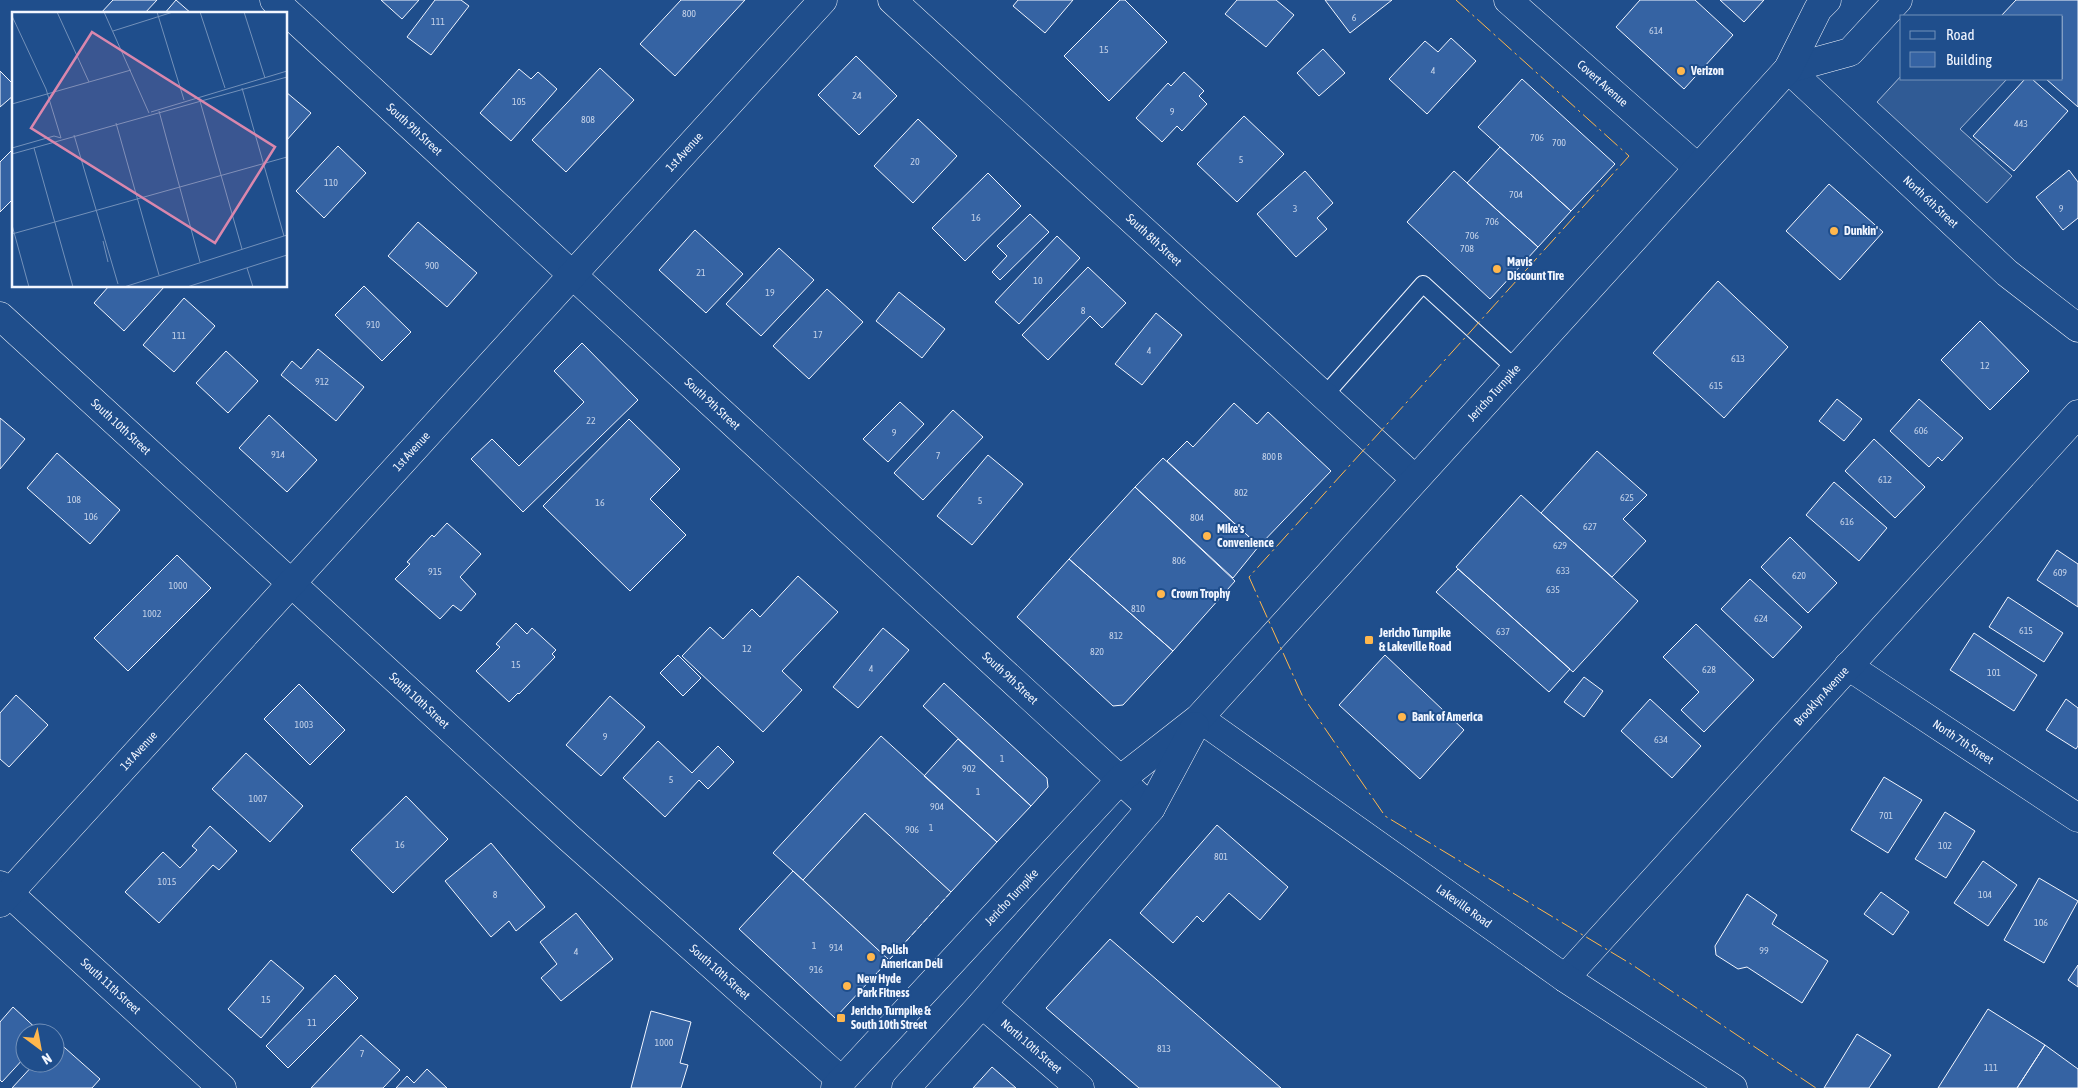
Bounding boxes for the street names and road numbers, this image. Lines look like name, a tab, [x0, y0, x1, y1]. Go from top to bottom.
street label: Covert Avenue	[1574, 57, 1631, 110]
street label: South 9th Street	[384, 100, 445, 159]
street label: 1st Avenue	[663, 130, 706, 175]
street label: North 6th Street	[1900, 173, 1961, 231]
street label: South 8th Street	[1123, 211, 1185, 269]
street label: Jericho Turnpike	[1465, 362, 1523, 424]
street label: South 9th Street	[682, 375, 743, 433]
street label: South 10th Street	[88, 396, 154, 458]
street label: 1st Avenue	[390, 429, 433, 474]
street label: South 9th Street	[980, 649, 1041, 708]
street label: Brooklyn Avenue	[1791, 664, 1852, 728]
street label: South 10th Street	[387, 670, 452, 732]
street label: North 7th Street	[1930, 717, 1997, 768]
street label: 1st Avenue	[117, 728, 160, 773]
street label: Jericho Turnpike	[982, 866, 1041, 928]
street label: Lakeville Road	[1434, 882, 1494, 931]
street label: South 10th Street	[687, 942, 753, 1003]
street label: South 11th Street	[78, 955, 144, 1017]
street label: North 10th Street	[998, 1016, 1065, 1077]

